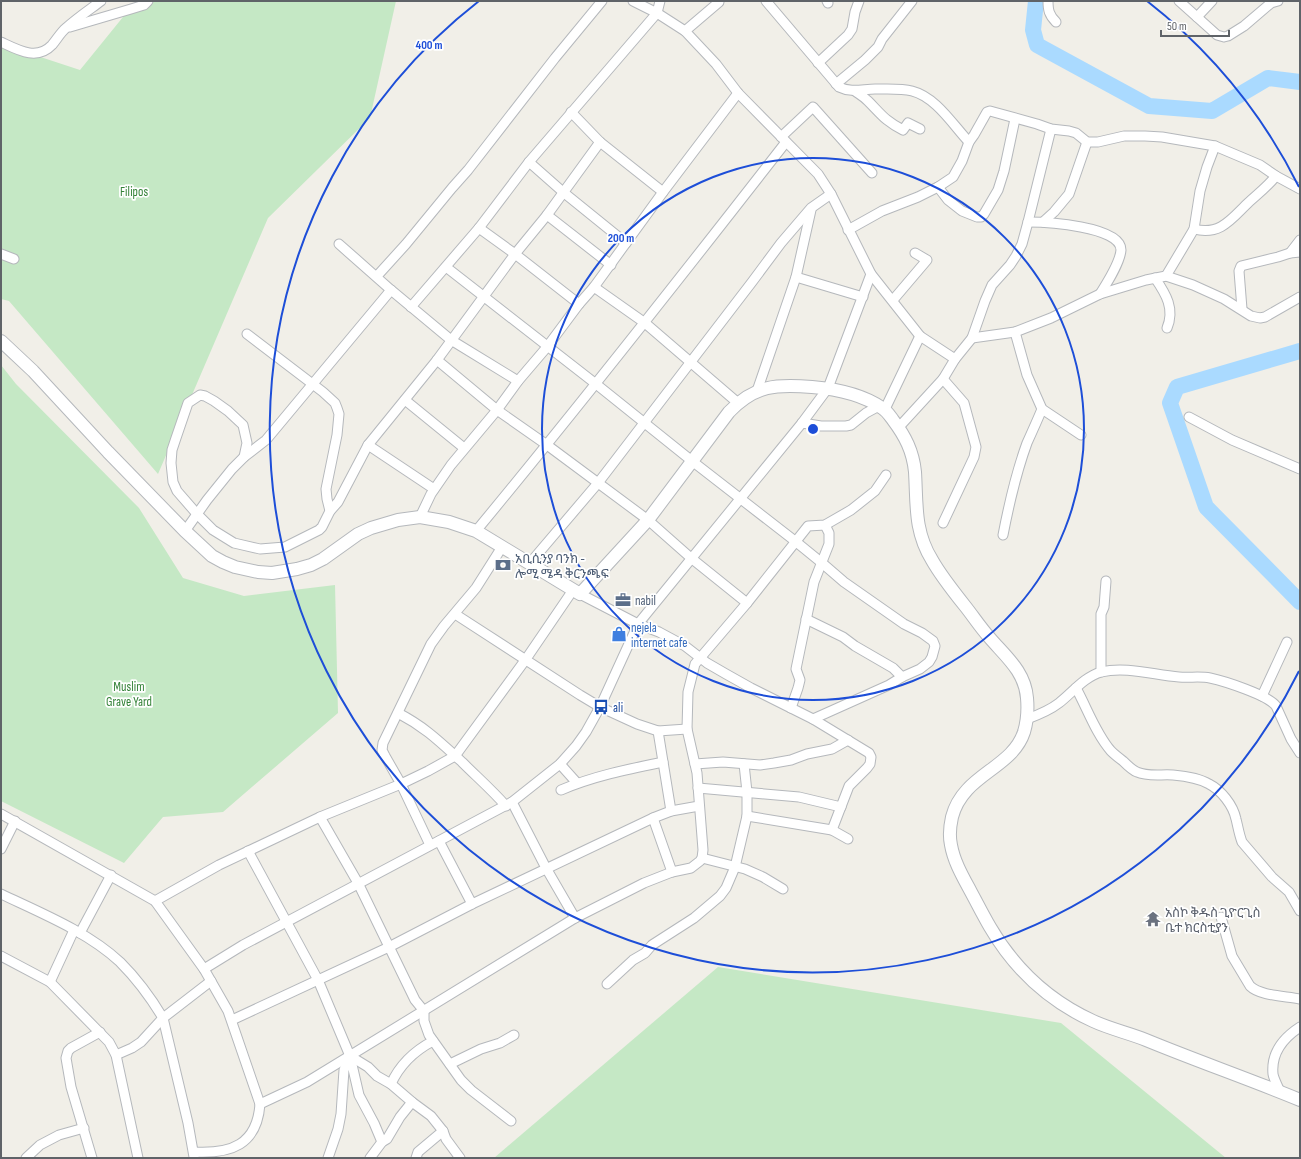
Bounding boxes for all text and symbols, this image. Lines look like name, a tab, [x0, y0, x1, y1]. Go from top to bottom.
scale bar	[1161, 12, 1229, 38]
text: 50 m	[1167, 19, 1187, 34]
text: 400 m	[416, 38, 442, 53]
park label: Filipos	[120, 184, 148, 200]
text: 200 m	[608, 231, 634, 246]
centre of rings	[806, 422, 820, 436]
place label: አቢሲንያ ባንክ - ሎሚ ሜዳ ቅርንጫፍ	[515, 551, 609, 582]
bank icon: አቢሲንያ ባንክ - ሎሚ ሜዳ ቅርንጫፍ	[494, 556, 512, 574]
office icon: nabil	[614, 591, 632, 609]
place label: nabil	[635, 593, 656, 609]
place label: nejela internet cafe	[631, 620, 687, 651]
shop icon: nejela internet cafe	[610, 625, 628, 643]
park label: Muslim Grave Yard	[106, 679, 152, 710]
bus stop icon: ali	[592, 698, 610, 716]
place label: ali	[613, 700, 623, 716]
place label: አስኮ ቅዱስ ጊዮርጊስ ቤተ ክርስቲያን	[1165, 905, 1260, 936]
temple icon: አስኮ ቅዱስ ጊዮርጊስ ቤተ ክርስቲያን	[1144, 910, 1162, 928]

